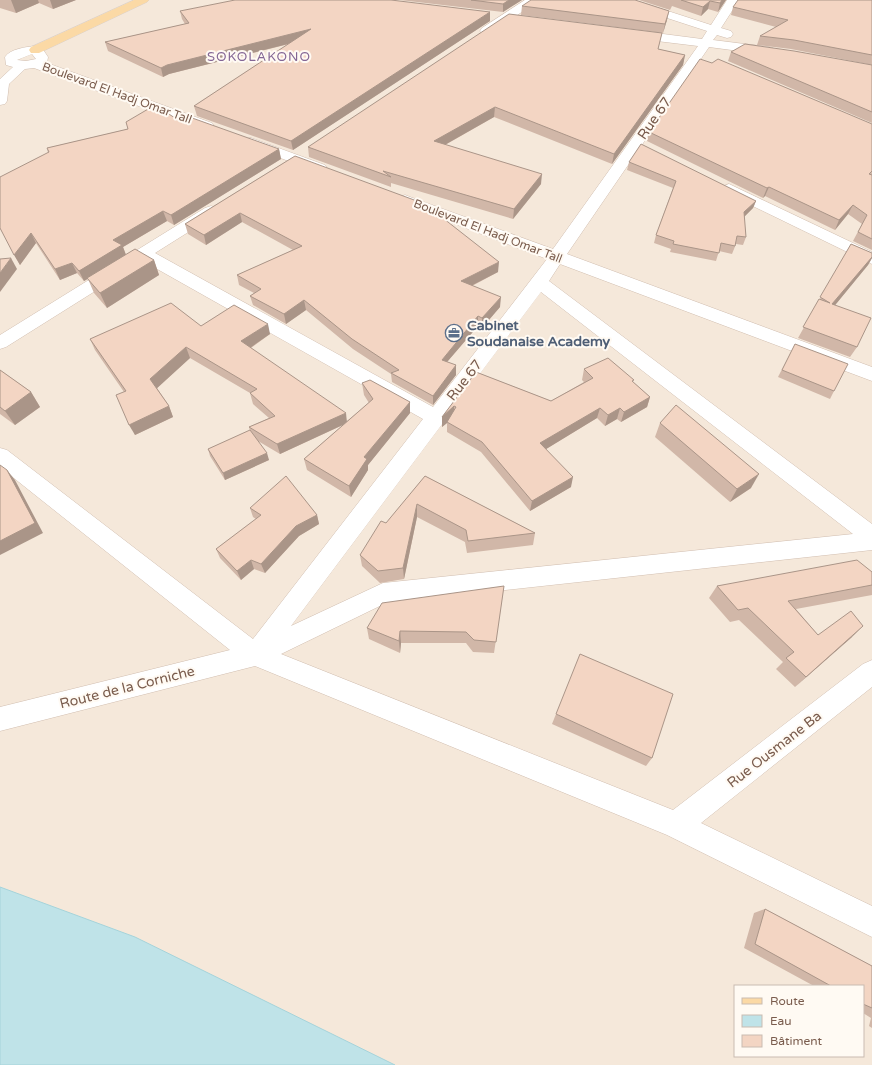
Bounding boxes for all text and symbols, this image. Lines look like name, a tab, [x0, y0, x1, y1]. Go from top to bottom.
district label: SOKOLAKONO	[207, 49, 311, 65]
street label: Boulevard El Hadj Omar Tall	[40, 59, 194, 127]
street label: Rue 67	[634, 94, 675, 143]
street label: Boulevard El Hadj Omar Tall	[412, 196, 564, 266]
place label: Cabinet Soudanaise Academy	[467, 317, 611, 350]
office icon: Cabinet Soudanaise Academy	[444, 323, 464, 343]
street label: Rue 67	[443, 356, 486, 404]
street label: Route de la Corniche	[58, 662, 196, 712]
street label: Rue Ousmane Ba	[724, 707, 825, 791]
legend	[734, 985, 864, 1057]
text: Route	[770, 994, 805, 1008]
text: Eau	[770, 1014, 792, 1028]
text: Bâtiment	[770, 1034, 822, 1048]

